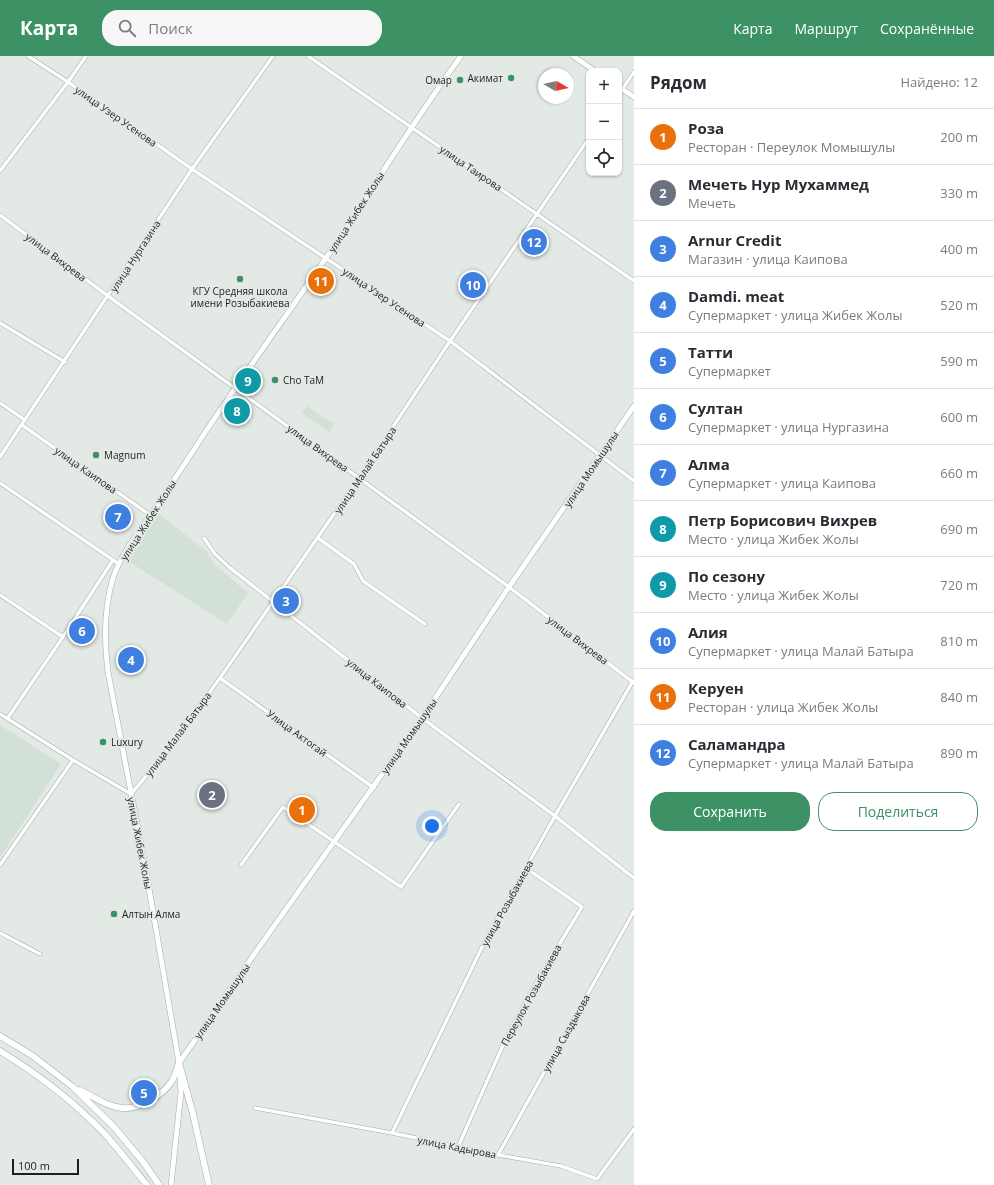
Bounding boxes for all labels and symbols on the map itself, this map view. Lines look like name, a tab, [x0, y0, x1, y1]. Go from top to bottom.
north arrow	[538, 68, 574, 104]
place label: Акимат	[468, 71, 503, 85]
place label: Омар	[425, 73, 452, 87]
marker: Акимат	[506, 73, 516, 83]
marker: Омар	[455, 75, 465, 85]
street label: улица Узер Усенова	[72, 82, 160, 150]
street label: улица Таирова	[437, 142, 505, 194]
street label: улица Жибек Жолы	[325, 169, 387, 255]
street label: улица Нургазина	[107, 217, 163, 295]
pin: 12	[521, 227, 547, 257]
street label: улица Вихрева	[23, 230, 89, 284]
street label: улица Узер Усенова	[340, 264, 428, 330]
pin: 11	[308, 266, 334, 296]
pin: 10	[460, 270, 486, 300]
marker: КГУ Средняя школа имени Розыбакиева	[235, 274, 245, 284]
place label: КГУ Средняя школа имени Розыбакиева	[190, 284, 290, 310]
pin: 9	[235, 366, 261, 396]
place label: Cho TaM	[283, 373, 324, 387]
marker: Cho TaM	[270, 375, 280, 385]
pin: 8	[224, 396, 250, 426]
street label: улица Вихрева	[285, 421, 351, 475]
street label: улица Малай Батыра	[331, 424, 399, 516]
street label: улица Момышулы	[560, 428, 622, 510]
street label: улица Каипова	[52, 443, 120, 497]
place label: Magnum	[104, 448, 146, 462]
marker: Magnum	[91, 450, 101, 460]
street label: улица Жибек Жолы	[117, 477, 179, 563]
pin: 7	[105, 502, 131, 532]
pin: 3	[273, 586, 299, 616]
street label: улица Вихрева	[545, 613, 611, 667]
pin: 6	[69, 616, 95, 646]
pin: 4	[118, 645, 144, 675]
street label: улица Каипова	[344, 655, 410, 711]
street label: улица Малай Батыра	[142, 689, 214, 779]
street label: улица Момышулы	[378, 696, 440, 776]
street label: Улица Актогай	[264, 706, 330, 760]
place label: Luxury	[111, 735, 144, 749]
marker: Luxury	[98, 737, 108, 747]
pin: 2	[199, 780, 225, 810]
pin: 1	[289, 795, 315, 825]
street label: улица Жибек Жолы	[124, 796, 156, 890]
your location	[422, 816, 442, 836]
street label: улица Розыбакиева	[478, 858, 536, 948]
place label: Алтын Алма	[122, 907, 180, 921]
marker: Алтын Алма	[109, 909, 119, 919]
street label: Переулок Розыбакиева	[497, 942, 565, 1048]
street label: улица Момышулы	[191, 961, 253, 1041]
street label: улица Сыздыкова	[539, 992, 593, 1074]
pin: 5	[131, 1078, 157, 1108]
street label: улица Кадырова	[416, 1132, 498, 1162]
scale bar	[12, 1157, 79, 1176]

